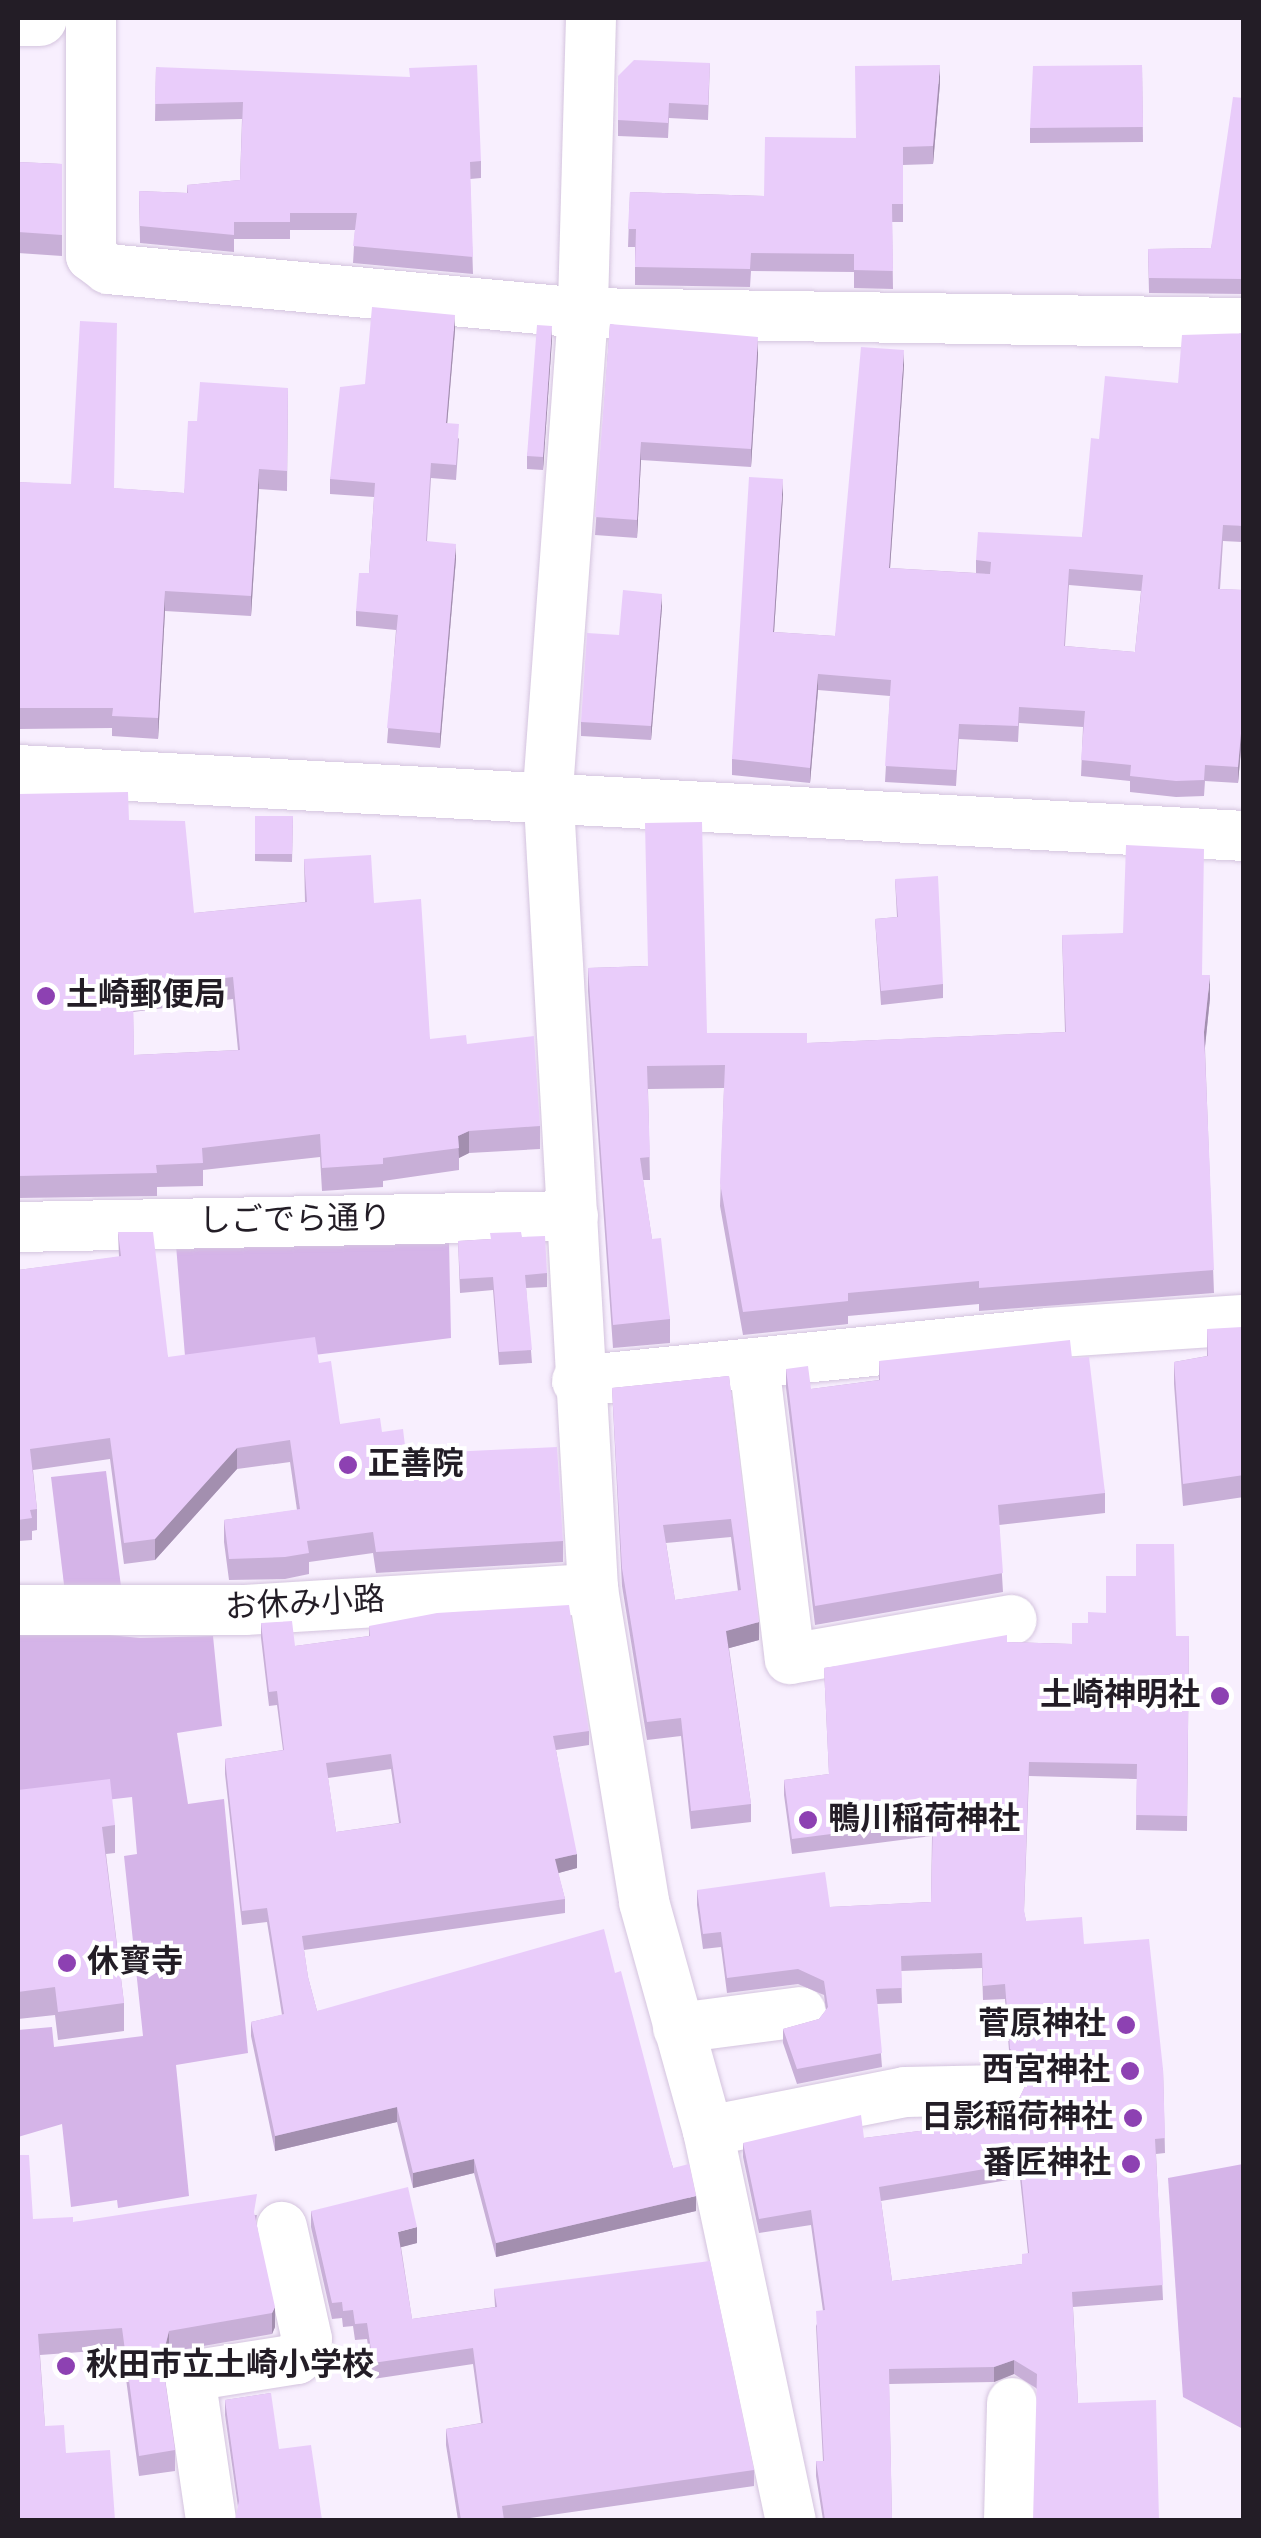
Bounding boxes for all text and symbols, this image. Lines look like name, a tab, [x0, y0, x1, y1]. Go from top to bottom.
place label: 土崎郵便局	[66, 977, 226, 1015]
marker: 土崎郵便局	[35, 985, 57, 1007]
street label: しごでら通り	[199, 1200, 391, 1242]
place label: 正善院	[368, 1446, 464, 1484]
marker: 正善院	[337, 1454, 359, 1476]
street label: お休み小路	[224, 1582, 386, 1628]
place label: 土崎神明社	[1040, 1677, 1200, 1715]
marker: 土崎神明社	[1209, 1685, 1231, 1707]
place label: 鴨川稲荷神社	[828, 1801, 1020, 1839]
marker: 鴨川稲荷神社	[797, 1809, 819, 1831]
place label: 休寳寺	[87, 1944, 183, 1982]
marker: 休寳寺	[56, 1952, 78, 1974]
place label: 菅原神社	[978, 2006, 1106, 2044]
marker: 菅原神社	[1115, 2014, 1137, 2036]
place label: 西宮神社	[982, 2052, 1110, 2090]
marker: 西宮神社	[1119, 2060, 1141, 2082]
place label: 日影稲荷神社	[921, 2099, 1113, 2137]
marker: 日影稲荷神社	[1122, 2107, 1144, 2129]
place label: 番匠神社	[983, 2145, 1111, 2183]
marker: 番匠神社	[1120, 2153, 1142, 2175]
place label: 秋田市立土崎小学校	[86, 2347, 374, 2385]
marker: 秋田市立土崎小学校	[55, 2355, 77, 2377]

